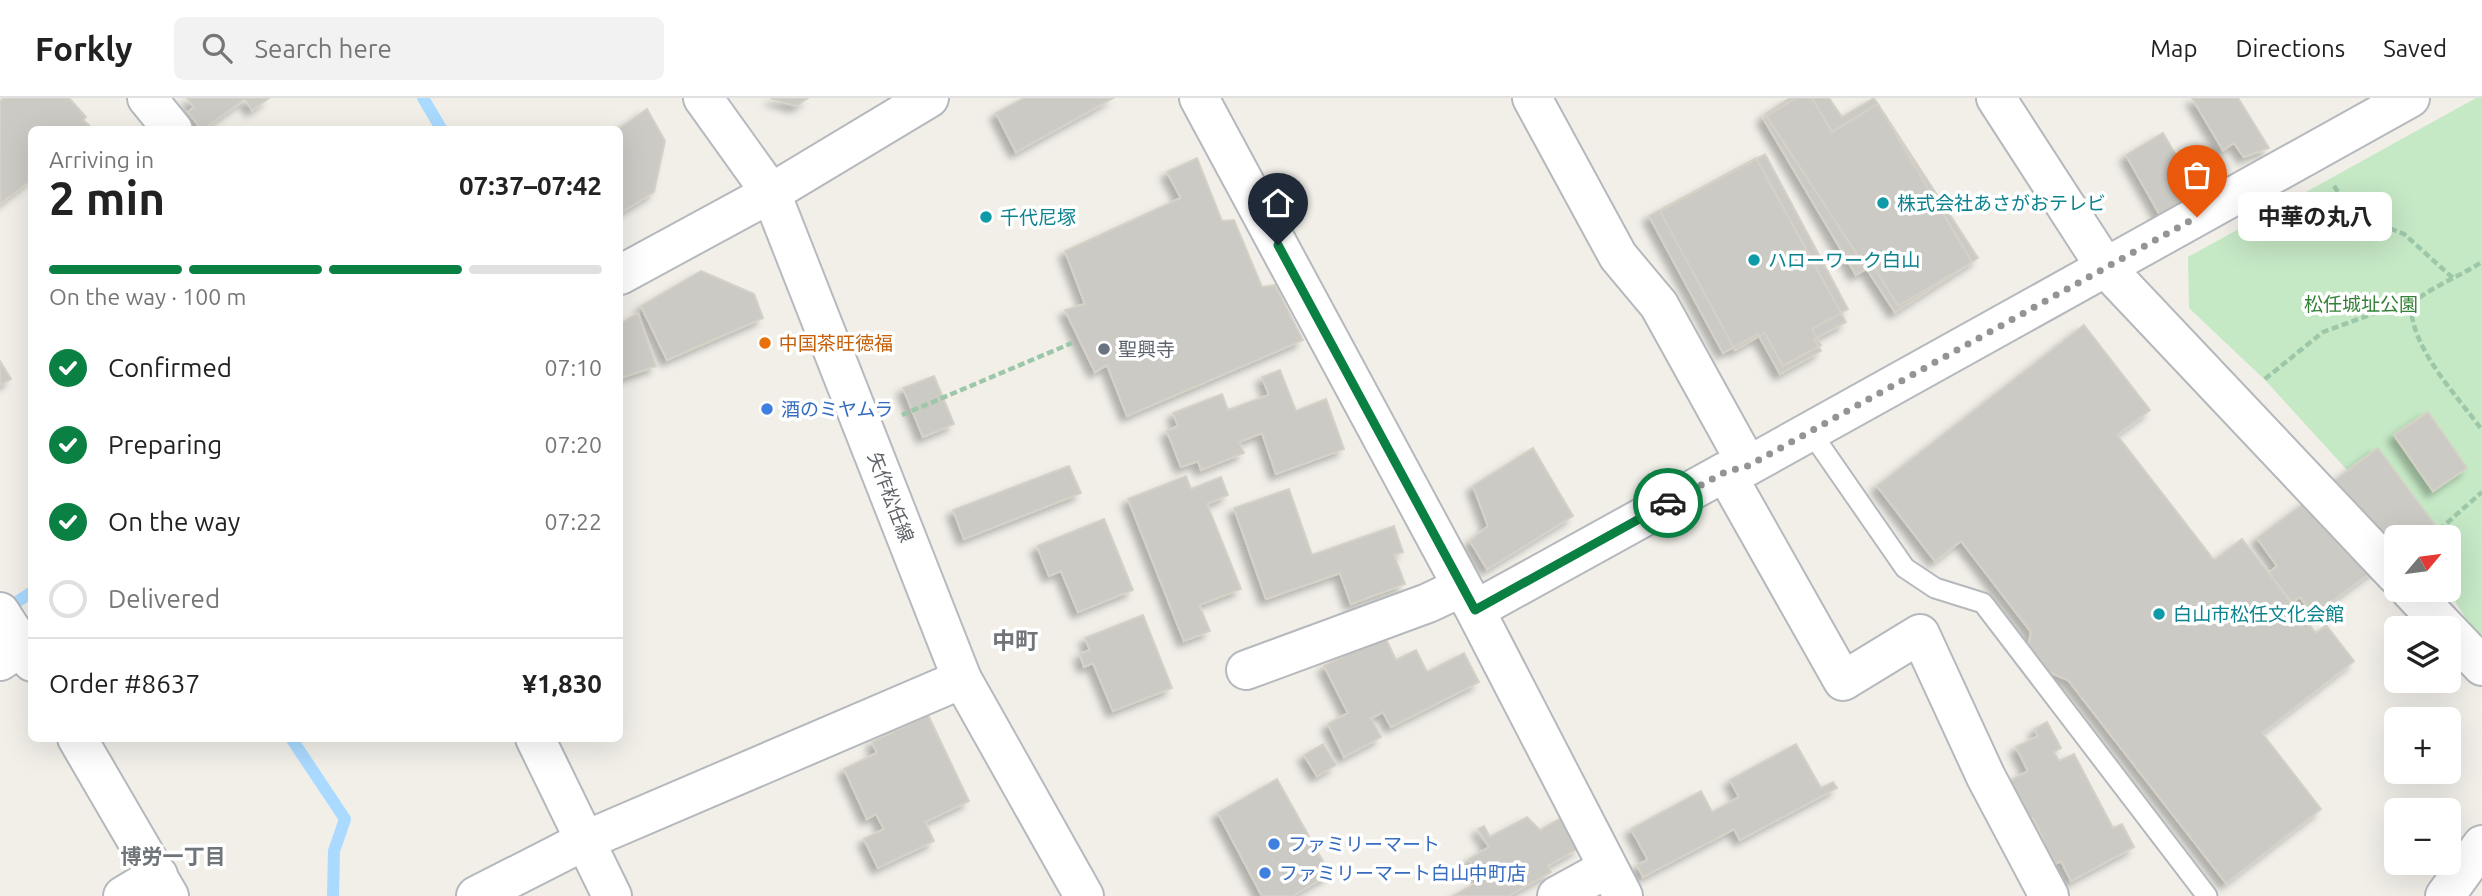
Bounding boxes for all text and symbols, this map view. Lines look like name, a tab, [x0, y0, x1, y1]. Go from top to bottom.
search box	[174, 17, 664, 80]
icon: search	[198, 29, 236, 67]
text: Forkly	[35, 30, 132, 67]
text: Search here	[254, 34, 392, 63]
text: Map	[2150, 35, 2197, 62]
text: Directions	[2235, 35, 2345, 62]
text: Saved	[2383, 35, 2447, 62]
pin	[2167, 145, 2227, 217]
text: Arriving in	[49, 147, 154, 172]
icon: bag	[2178, 156, 2216, 194]
text: 07:37–07:42	[459, 171, 602, 200]
text: 2 min	[49, 172, 165, 224]
pin	[1248, 173, 1308, 245]
icon: home	[1259, 184, 1297, 222]
place label: 株式会社あさがおテレビ	[1897, 192, 2106, 214]
callout: 中華の丸八	[2239, 192, 2393, 242]
marker: 株式会社あさがおテレビ	[1875, 195, 1891, 211]
text: 中華の丸八	[2258, 204, 2373, 229]
place label: 千代尼塚	[1000, 206, 1076, 228]
marker: 千代尼塚	[978, 209, 994, 225]
place label: ハローワーク白山	[1768, 249, 1920, 271]
marker: ハローワーク白山	[1746, 252, 1762, 268]
text: On the way · 100 m	[49, 284, 246, 309]
park label: 松任城址公園	[2304, 293, 2418, 315]
place label: 中国茶旺徳福	[779, 332, 893, 354]
marker: 中国茶旺徳福	[757, 335, 773, 351]
place label: 聖興寺	[1118, 338, 1175, 360]
marker: 聖興寺	[1096, 341, 1112, 357]
icon: check	[49, 349, 87, 387]
text: Confirmed	[108, 353, 232, 382]
text: 07:10	[544, 355, 602, 380]
place label: 酒のミヤムラ	[781, 398, 893, 420]
marker: 酒のミヤムラ	[759, 401, 775, 417]
icon: check	[49, 426, 87, 464]
text: Preparing	[108, 430, 222, 459]
text: 07:20	[544, 432, 602, 457]
street label: 矢作松任線	[864, 449, 918, 545]
courier	[1633, 468, 1703, 538]
icon: car	[1649, 484, 1687, 522]
icon: check	[49, 503, 87, 541]
text: On the way	[108, 507, 240, 536]
text: 07:22	[544, 509, 602, 534]
north arrow	[2384, 525, 2460, 602]
map controls	[2384, 525, 2461, 875]
text: Delivered	[108, 584, 220, 613]
place label: 白山市松任文化会館	[2173, 603, 2344, 625]
marker: 白山市松任文化会館	[2151, 606, 2167, 622]
button: layers	[2384, 616, 2461, 693]
district label: 中町	[992, 628, 1038, 653]
text: Order #8637	[49, 669, 200, 698]
text: ¥1,830	[522, 669, 602, 698]
button: +	[2384, 707, 2461, 784]
button: −	[2384, 798, 2461, 875]
place label: ファミリーマート	[1288, 833, 1440, 855]
marker: ファミリーマート	[1266, 836, 1282, 852]
district label: 博労一丁目	[121, 844, 226, 868]
place label: ファミリーマート白山中町店	[1279, 862, 1526, 884]
marker: ファミリーマート白山中町店	[1257, 865, 1273, 881]

